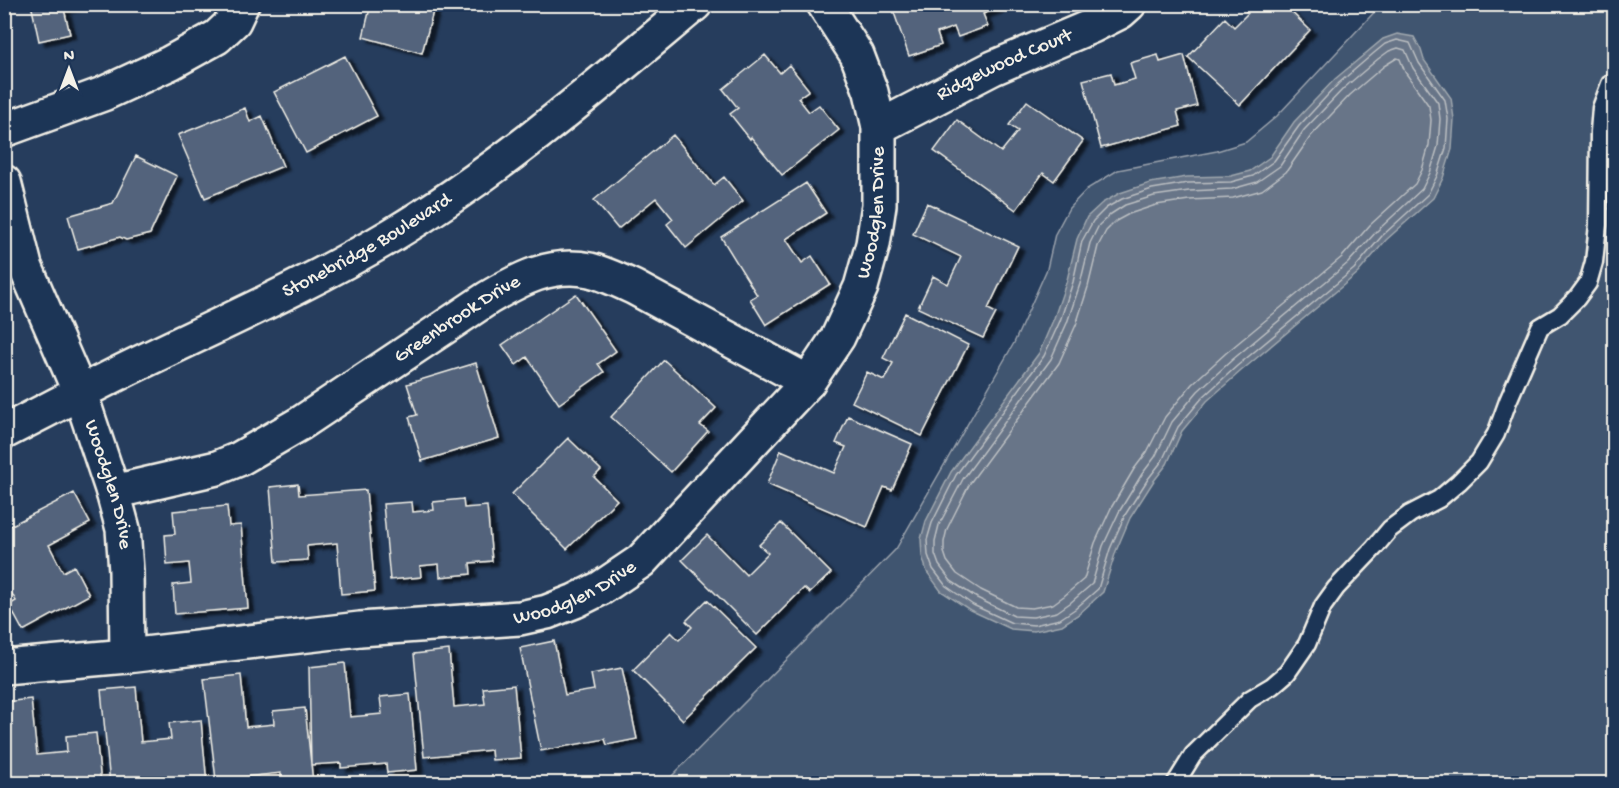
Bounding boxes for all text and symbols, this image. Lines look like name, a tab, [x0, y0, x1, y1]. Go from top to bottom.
street label: Ridgewood Court	[933, 23, 1078, 107]
north arrow	[39, 39, 99, 99]
text: N	[64, 48, 75, 67]
street label: Woodglen Drive	[852, 146, 891, 282]
street label: Stonebridge Boulevard	[279, 187, 458, 304]
street label: Greenbrook Drive	[390, 270, 525, 369]
street label: Woodglen Drive	[78, 417, 136, 551]
street label: Woodglen Drive	[511, 555, 642, 631]

